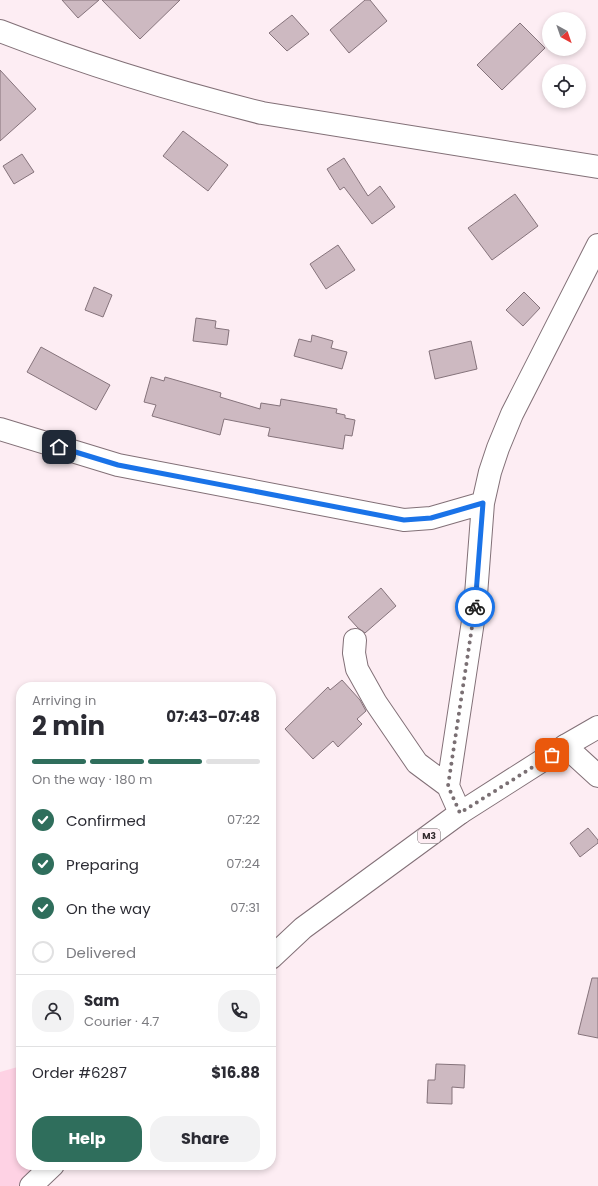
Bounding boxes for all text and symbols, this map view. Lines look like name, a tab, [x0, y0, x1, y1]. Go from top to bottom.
north arrow	[542, 12, 586, 56]
map controls	[542, 12, 586, 108]
button: locate	[542, 64, 586, 108]
pin	[42, 430, 76, 464]
icon: home	[48, 436, 70, 458]
courier	[455, 587, 495, 627]
icon: bike	[464, 596, 486, 618]
text: Arriving in	[32, 691, 96, 710]
text: 07:43–07:48	[166, 706, 260, 727]
text: 2 min	[32, 708, 105, 744]
pin	[535, 738, 569, 772]
icon: bag	[541, 744, 563, 766]
text: On the way · 180 m	[32, 770, 152, 789]
icon: check	[32, 809, 54, 831]
text: Confirmed	[66, 810, 146, 831]
text: 07:22	[227, 810, 260, 829]
road number: M3	[418, 829, 440, 843]
icon: check	[32, 853, 54, 875]
text: Preparing	[66, 854, 139, 875]
text: 07:24	[226, 854, 260, 873]
icon: check	[32, 897, 54, 919]
text: On the way	[66, 898, 151, 919]
text: 07:31	[230, 898, 260, 917]
text: Delivered	[66, 942, 136, 963]
button: person	[32, 990, 74, 1032]
text: Sam	[84, 990, 119, 1011]
button: phone	[218, 990, 260, 1032]
text: Courier · 4.7	[84, 1012, 159, 1031]
text: Order #6287	[32, 1062, 127, 1083]
text: $16.88	[211, 1062, 260, 1083]
button: Help	[32, 1116, 142, 1162]
button: Share	[150, 1116, 260, 1162]

